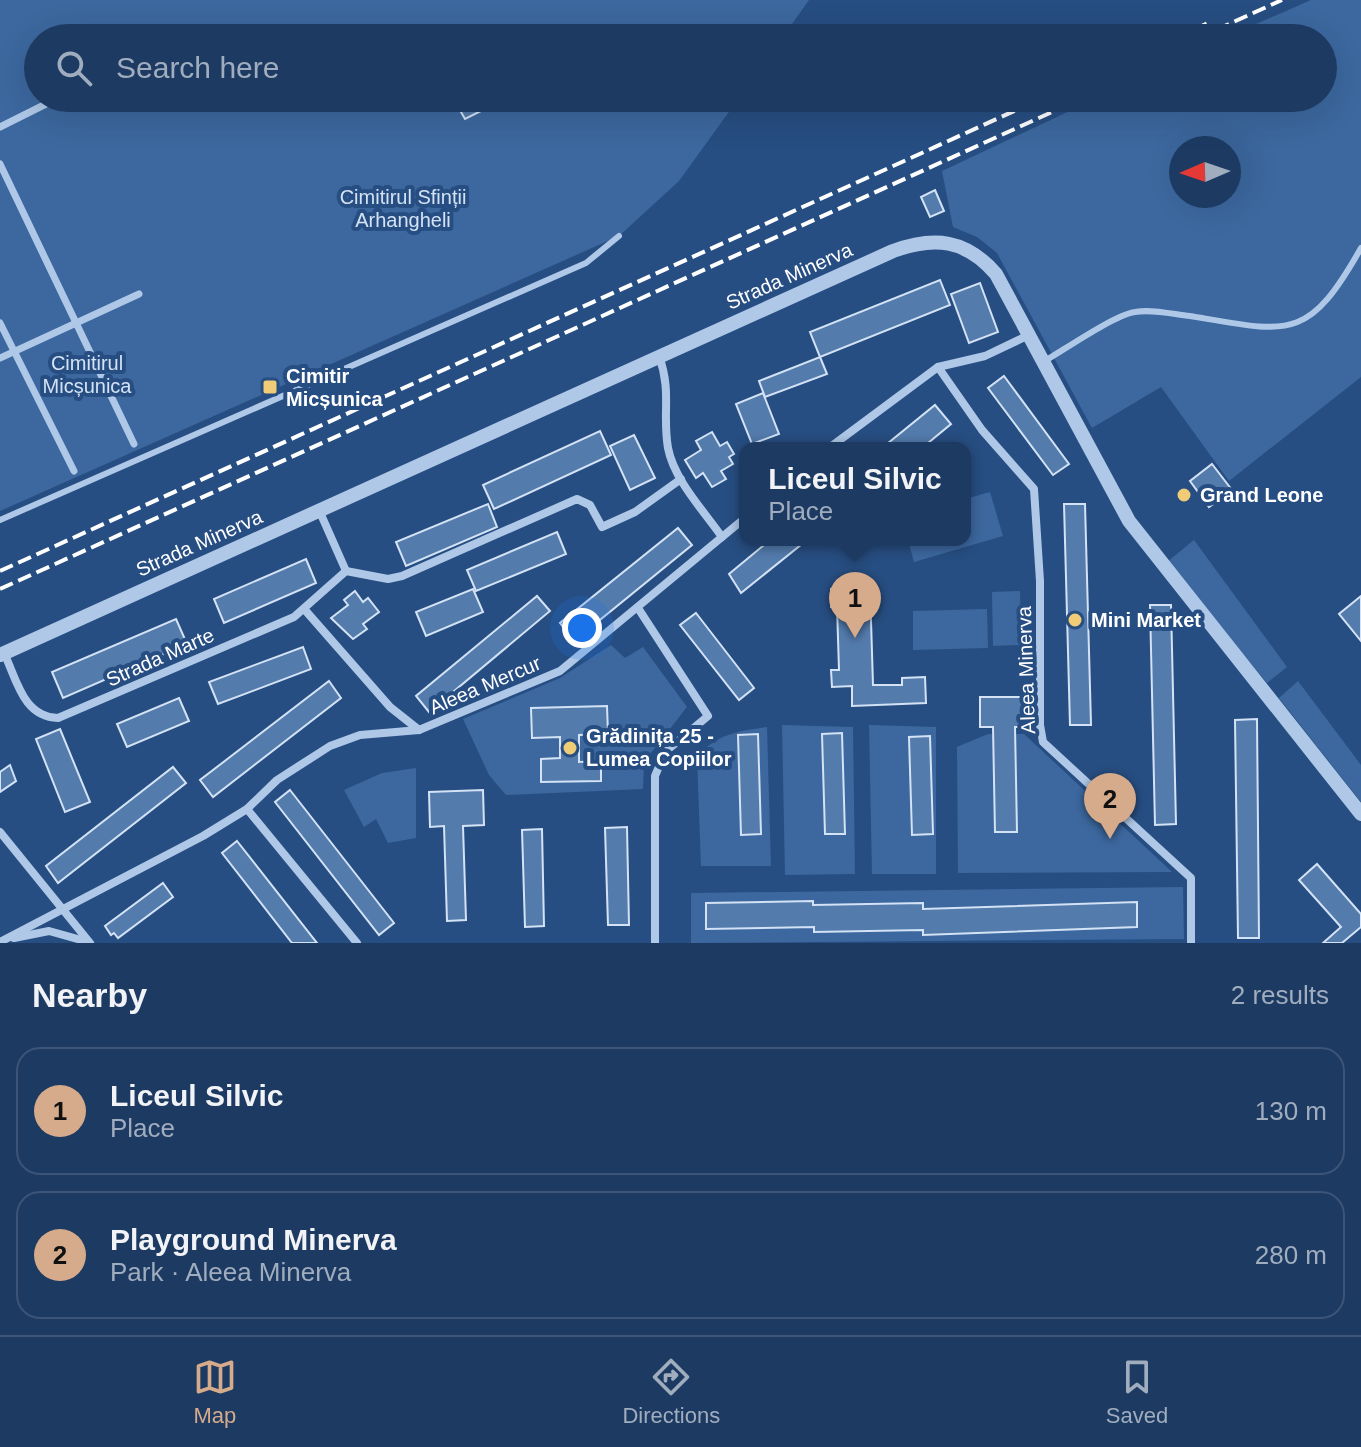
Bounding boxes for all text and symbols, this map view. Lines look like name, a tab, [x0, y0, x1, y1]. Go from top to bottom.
search box	[24, 24, 1337, 112]
icon: search	[52, 46, 96, 90]
text: Search here	[116, 51, 279, 84]
north arrow	[1169, 136, 1241, 208]
park label: Cimitirul Sfinții Arhangheli	[340, 186, 466, 231]
street label: Strada Minerva	[723, 238, 856, 314]
park label: Cimitirul Micșunica	[43, 352, 132, 397]
place label: Cimitir Micșunica	[286, 365, 384, 410]
marker: Cimitir Micșunica	[261, 378, 279, 396]
popup	[739, 442, 971, 546]
text: Liceul Silvic	[768, 462, 942, 495]
place label: Grand Leone	[1200, 484, 1323, 506]
marker: Grand Leone	[1175, 486, 1193, 504]
text: Place	[768, 496, 833, 526]
street label: Strada Minerva	[133, 505, 266, 581]
pin: 1	[829, 572, 881, 638]
street label: Aleea Minerva	[1013, 605, 1039, 734]
your location	[562, 608, 602, 648]
place label: Mini Market	[1091, 609, 1201, 631]
marker: Mini Market	[1066, 611, 1084, 629]
street label: Strada Marte	[103, 623, 217, 691]
street label: Aleea Mercur	[426, 652, 544, 718]
place label: Grădinița 25 - Lumea Copiilor	[586, 725, 732, 770]
marker: Grădinița 25 - Lumea Copiilor	[561, 739, 579, 757]
pin: 2	[1084, 773, 1136, 839]
text: Nearby	[32, 976, 147, 1014]
text: 2 results	[1231, 980, 1329, 1010]
text: Liceul Silvic	[110, 1079, 283, 1112]
text: 1	[53, 1096, 67, 1126]
text: 130 m	[1255, 1096, 1327, 1126]
text: Place	[110, 1113, 175, 1143]
text: Playground Minerva	[110, 1223, 397, 1256]
text: 2	[53, 1240, 67, 1270]
text: 280 m	[1255, 1240, 1327, 1270]
text: Park · Aleea Minerva	[110, 1257, 351, 1287]
tab: Map	[193, 1355, 237, 1429]
tab: Directions	[622, 1355, 720, 1429]
tab: Saved	[1106, 1355, 1168, 1429]

